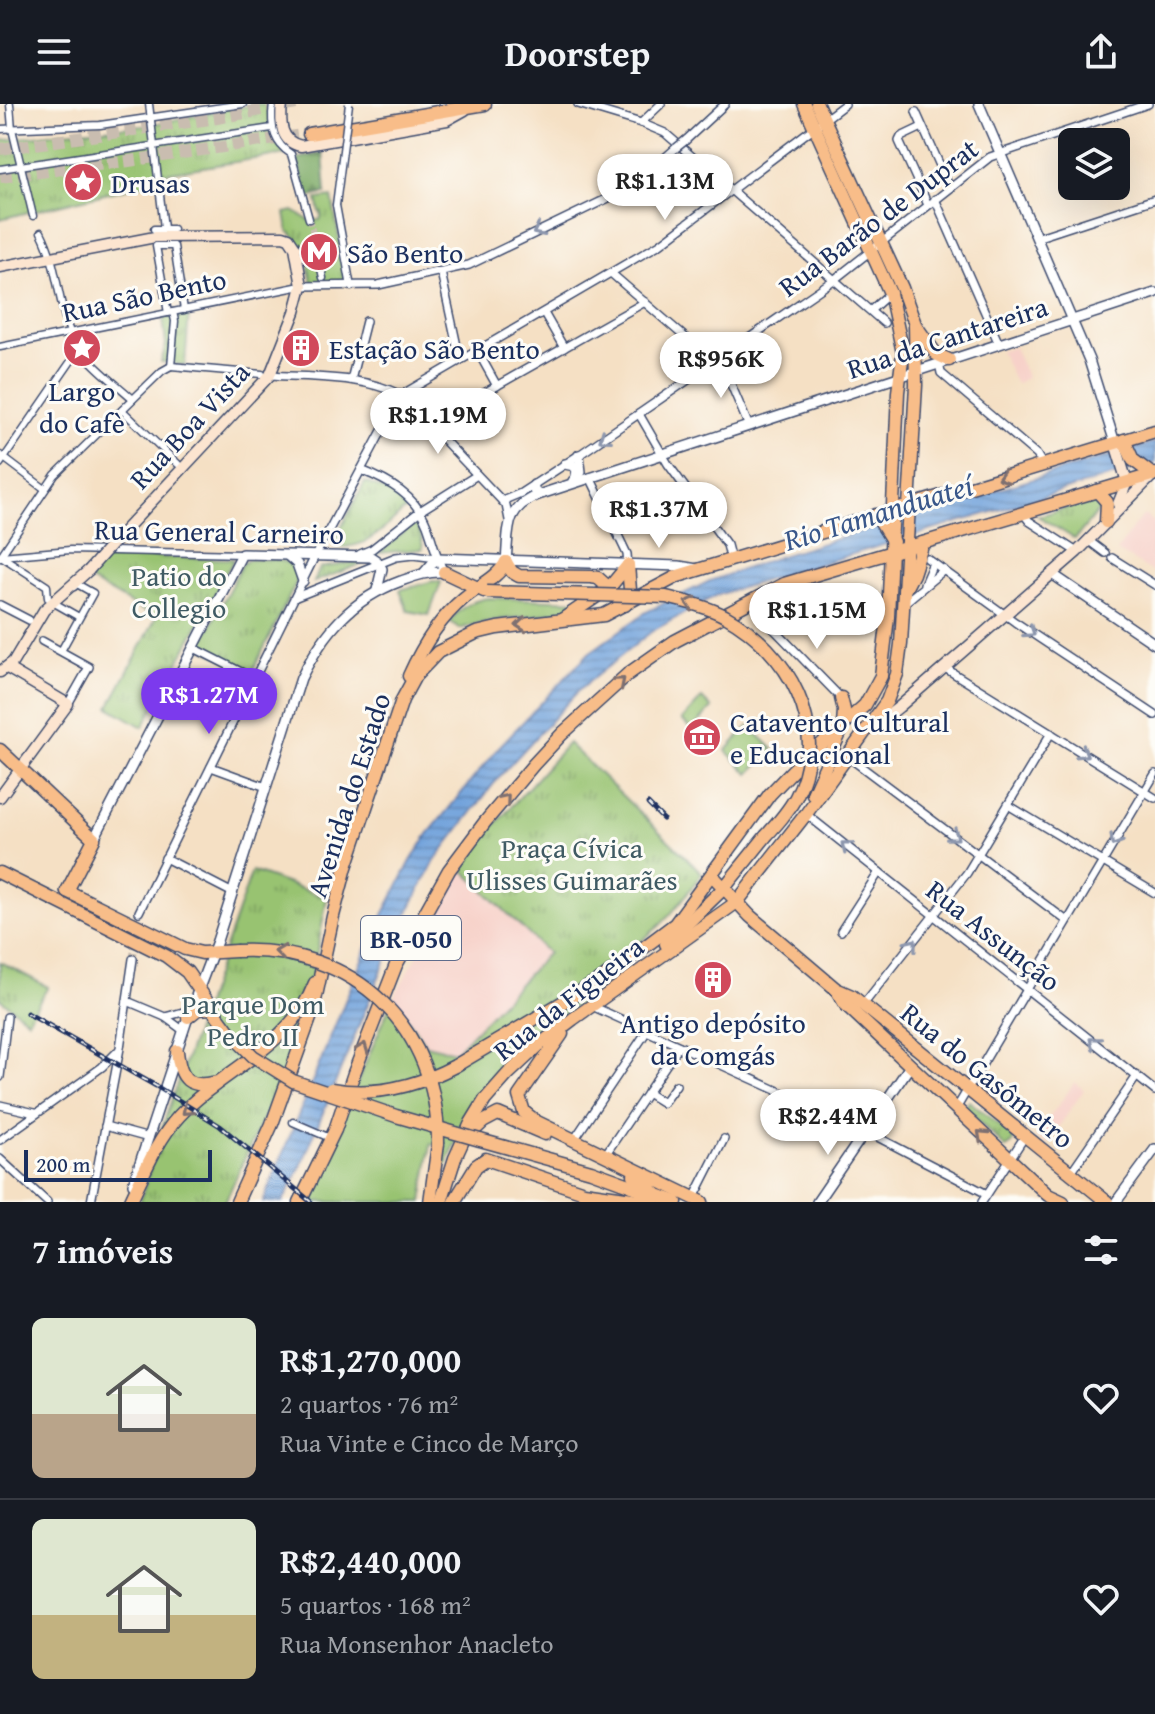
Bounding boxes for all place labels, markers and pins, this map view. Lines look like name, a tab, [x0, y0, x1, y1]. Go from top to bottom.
pin: R$1.13M	[591, 154, 739, 222]
place icon: Drusas	[62, 161, 104, 203]
place label: Drusas	[111, 162, 190, 203]
metro station icon: São Bento	[298, 231, 340, 273]
place label: São Bento	[347, 232, 463, 273]
place icon: Largo do Cafè	[61, 327, 103, 369]
building icon: Estação São Bento	[280, 327, 322, 369]
place label: Estação São Bento	[329, 328, 540, 369]
pin: R$956K	[656, 332, 786, 400]
place label: Largo do Cafè	[39, 370, 125, 443]
pin: R$1.19M	[364, 388, 512, 456]
pin: R$1.37M	[585, 482, 733, 550]
pin: R$1.15M	[743, 583, 891, 651]
pin: R$1.27M	[135, 668, 283, 736]
place label: Catavento Cultural e Educacional	[730, 701, 949, 774]
museum icon: Catavento Cultural e Educacional	[681, 716, 723, 758]
building icon: Antigo depósito da Comgás	[692, 959, 734, 1001]
place label: Antigo depósito da Comgás	[620, 1002, 806, 1075]
pin: R$2.44M	[754, 1089, 902, 1157]

